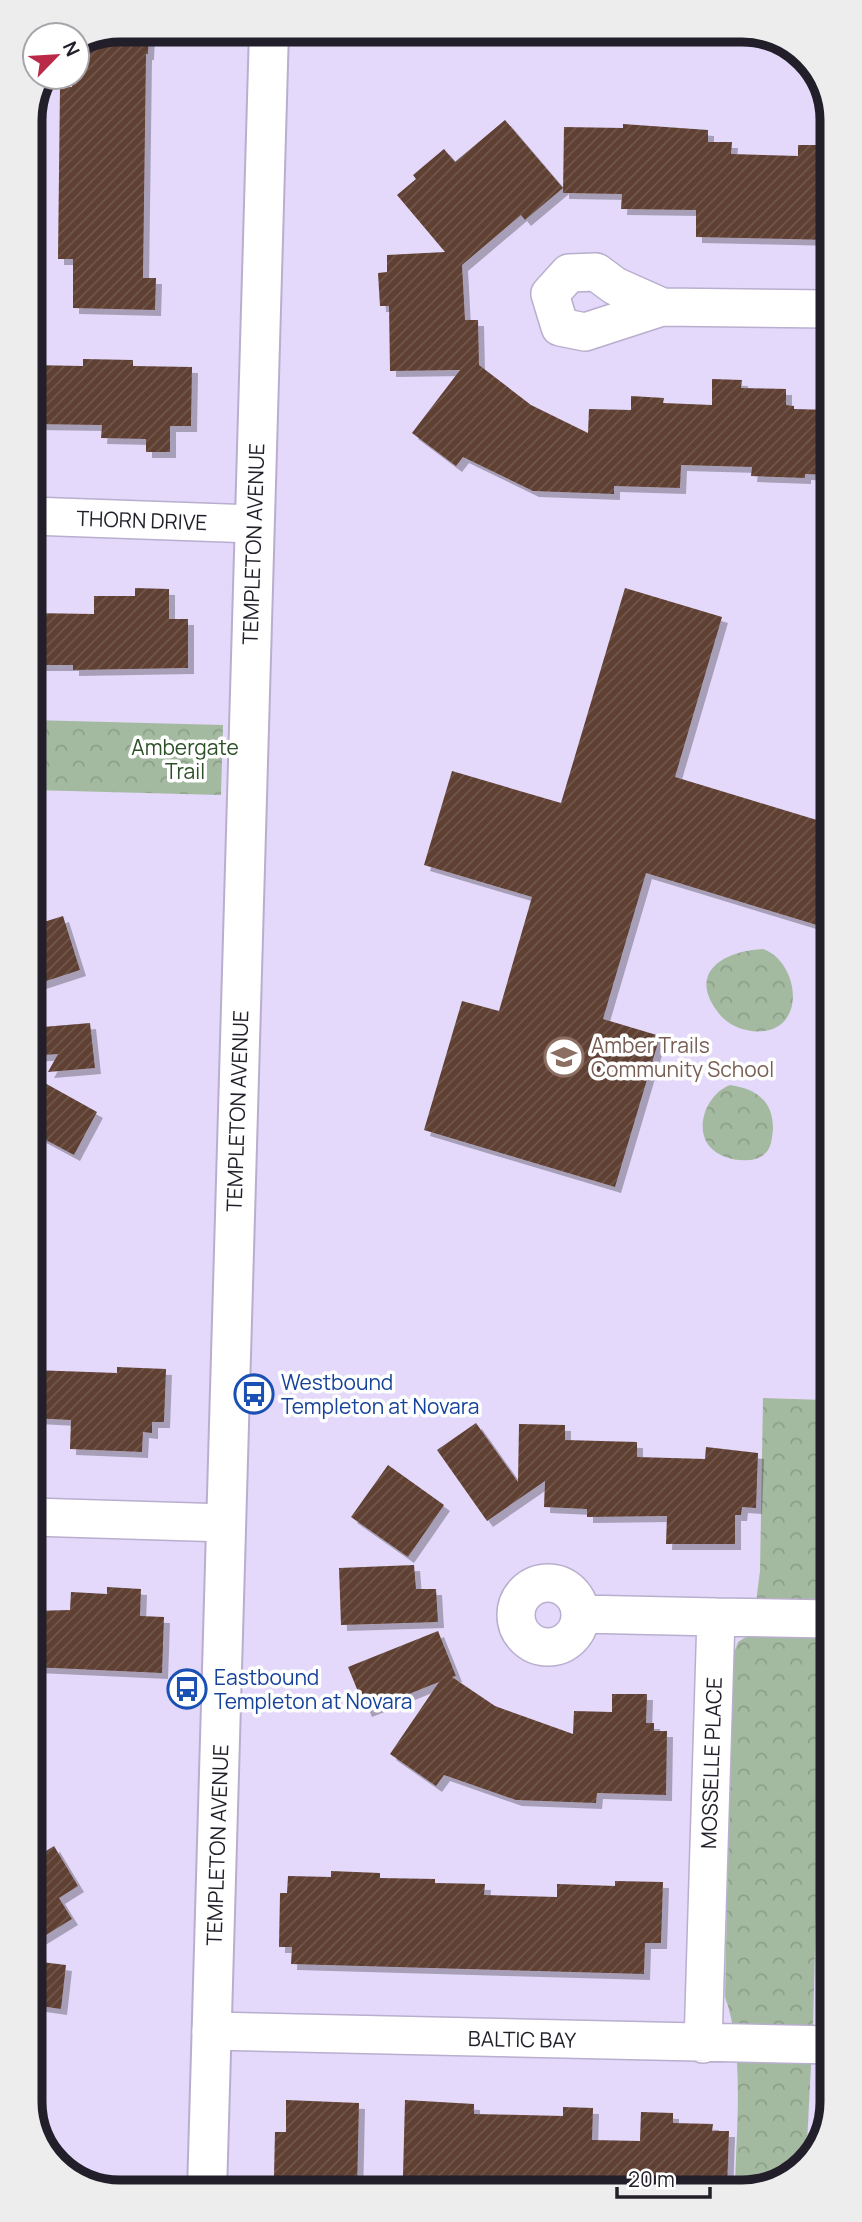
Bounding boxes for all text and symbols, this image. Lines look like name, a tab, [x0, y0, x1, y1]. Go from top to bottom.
north arrow	[21, 21, 91, 91]
text: N	[57, 37, 86, 60]
street label: TEMPLETON AVENUE	[235, 443, 271, 645]
street label: THORN DRIVE	[76, 504, 208, 536]
park label: Ambergate Trail	[131, 733, 239, 785]
street label: TEMPLETON AVENUE	[219, 1010, 255, 1212]
place label: Amber Trails Community School	[591, 1031, 774, 1083]
school or university icon: Amber Trails Community School	[543, 1036, 585, 1078]
place label: Westbound Templeton at Novara	[281, 1368, 479, 1420]
bus stop icon: Westbound Templeton at Novara	[233, 1373, 275, 1415]
place label: Eastbound Templeton at Novara	[214, 1663, 412, 1715]
bus stop icon: Eastbound Templeton at Novara	[166, 1668, 208, 1710]
street label: MOSSELLE PLACE	[694, 1677, 728, 1849]
street label: TEMPLETON AVENUE	[199, 1744, 235, 1946]
street label: BALTIC BAY	[468, 2024, 577, 2054]
scale bar	[617, 2156, 710, 2200]
text: 20 m	[628, 2165, 675, 2193]

